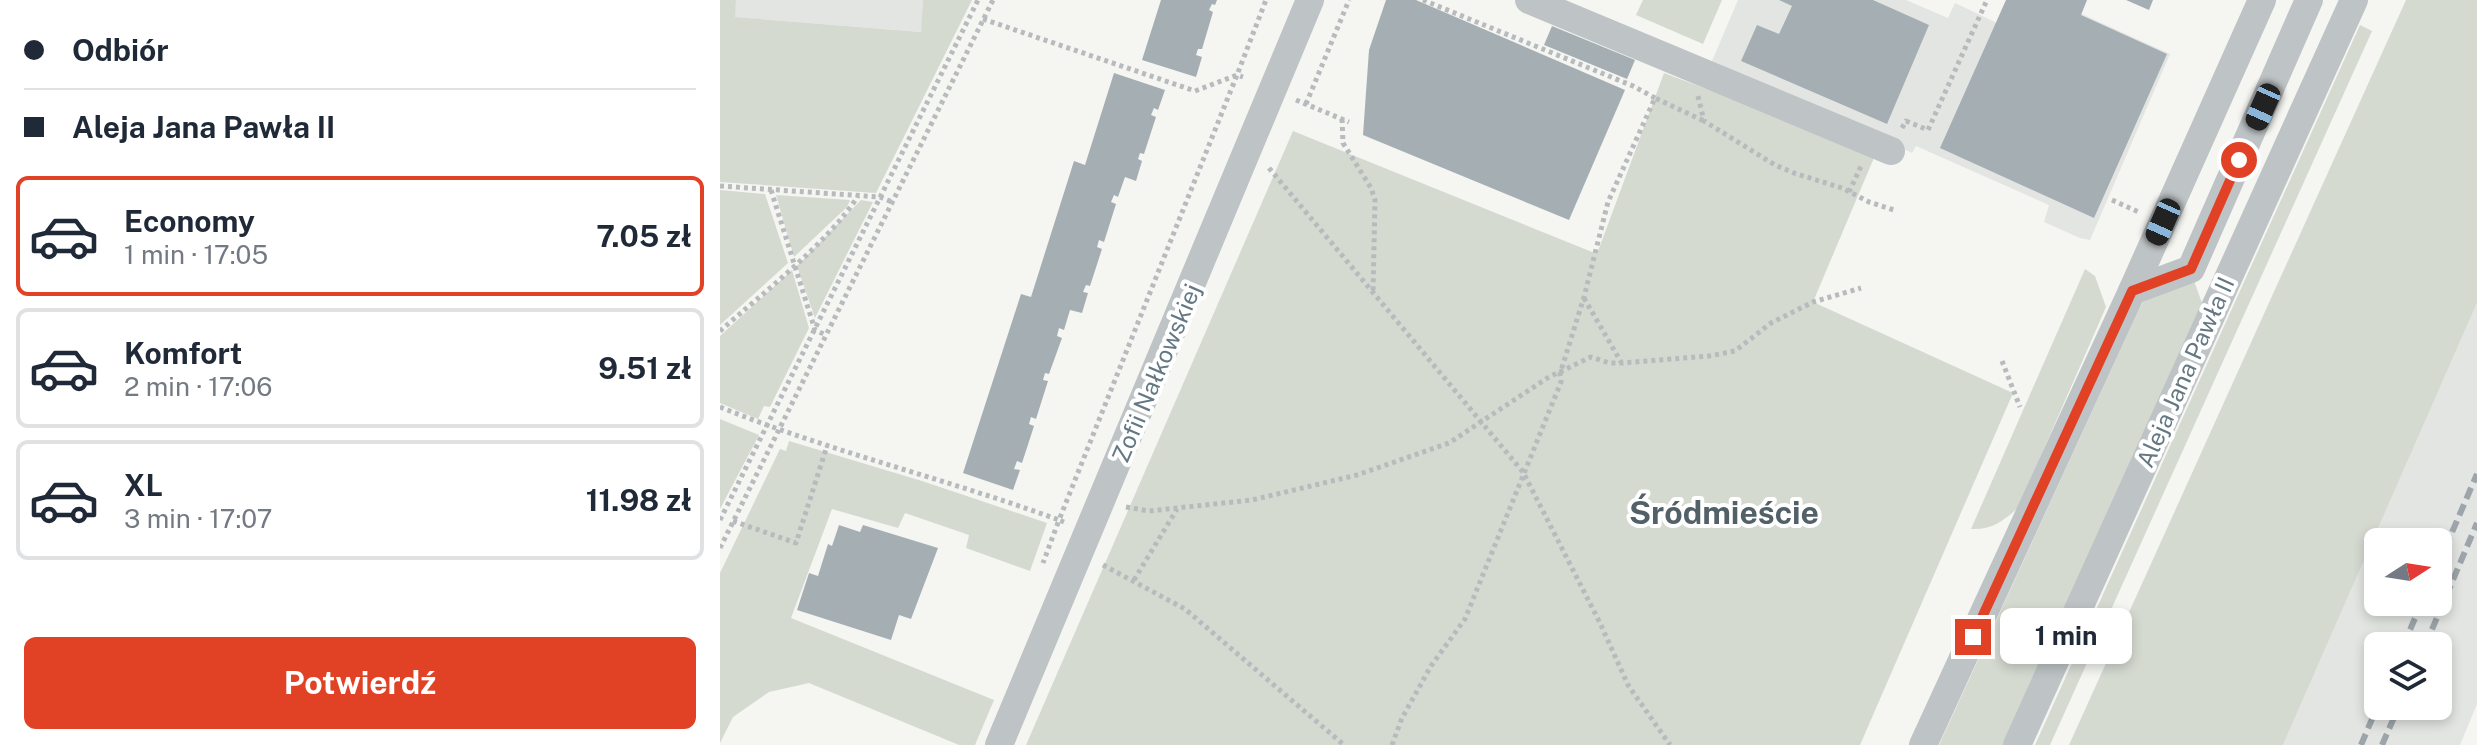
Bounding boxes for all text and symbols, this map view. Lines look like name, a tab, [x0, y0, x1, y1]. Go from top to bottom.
text: Odbiór	[72, 32, 169, 68]
car	[2242, 80, 2284, 134]
text: Aleja Jana Pawła II	[72, 109, 335, 145]
route start	[2221, 142, 2257, 178]
car	[2142, 195, 2184, 249]
icon: car	[28, 200, 100, 272]
text: Economy	[124, 203, 255, 239]
text: 7.05 zł	[596, 218, 692, 254]
text: 1 min · 17:05	[124, 239, 268, 270]
street label: Aleja Jana Pawła II	[2130, 272, 2240, 472]
street label: Zofii Nałkowskiej	[1106, 280, 1206, 466]
icon: car	[28, 332, 100, 404]
text: Komfort	[124, 335, 242, 371]
text: 9.51 zł	[598, 350, 692, 386]
text: 2 min · 17:06	[124, 371, 272, 402]
icon: car	[28, 464, 100, 536]
text: XL	[124, 467, 163, 503]
text: 11.98 zł	[586, 482, 692, 518]
district label: Śródmieście	[1629, 493, 1819, 531]
text: 3 min · 17:07	[124, 503, 272, 534]
north arrow	[2364, 528, 2452, 616]
map controls	[2364, 528, 2452, 720]
callout: 1 min	[2001, 609, 2133, 665]
route end	[1955, 619, 1991, 655]
text: 1 min	[2035, 620, 2097, 651]
button: layers	[2364, 632, 2452, 720]
button: Potwierdź	[24, 637, 696, 729]

